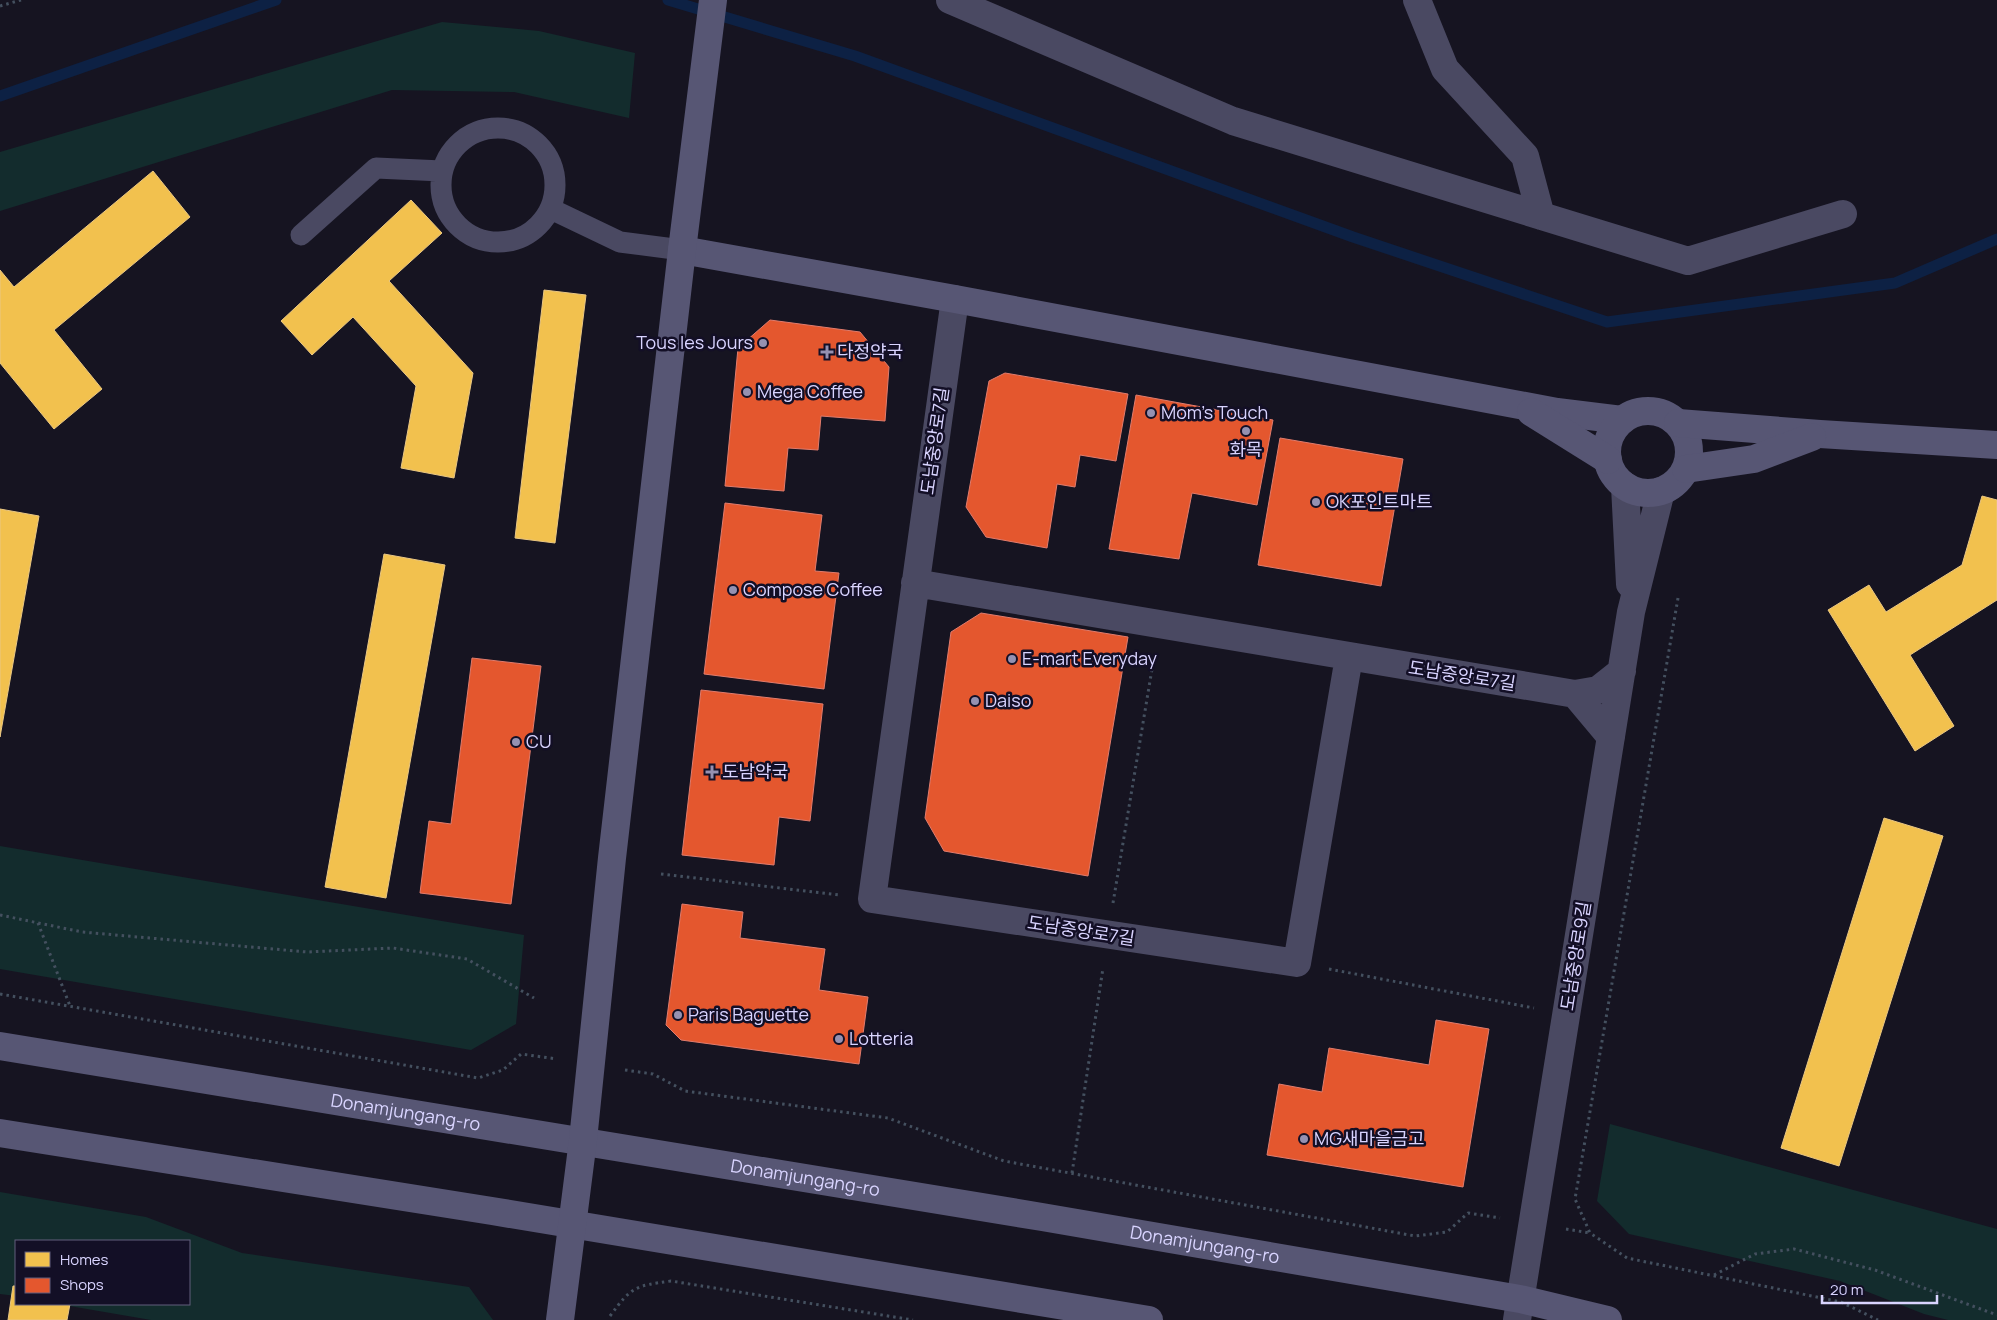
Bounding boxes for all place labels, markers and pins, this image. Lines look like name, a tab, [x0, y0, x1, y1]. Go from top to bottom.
place label: Tous les Jours	[636, 330, 753, 354]
marker: Tous les Jours	[757, 337, 769, 349]
place label: 다정약국	[837, 339, 903, 363]
marker: 다정약국	[821, 346, 833, 358]
place label: Mega Coffee	[757, 379, 863, 403]
marker: Mega Coffee	[741, 386, 753, 398]
place label: Mom's Touch	[1161, 400, 1268, 424]
marker: Mom's Touch	[1145, 407, 1157, 419]
marker: 화목	[1240, 425, 1252, 437]
place label: 화목	[1229, 437, 1263, 461]
place label: OK포인트마트	[1326, 489, 1433, 513]
marker: OK포인트마트	[1310, 496, 1322, 508]
place label: Compose Coffee	[743, 577, 883, 601]
marker: Compose Coffee	[727, 584, 739, 596]
place label: E-mart Everyday	[1022, 646, 1158, 670]
marker: E-mart Everyday	[1006, 653, 1018, 665]
place label: Daiso	[985, 688, 1031, 712]
marker: Daiso	[969, 695, 981, 707]
place label: CU	[526, 729, 552, 753]
marker: CU	[510, 736, 522, 748]
place label: 도남약국	[722, 759, 788, 783]
marker: 도남약국	[706, 766, 718, 778]
place label: Paris Baguette	[688, 1002, 809, 1026]
marker: Paris Baguette	[672, 1009, 684, 1021]
place label: Lotteria	[849, 1026, 913, 1050]
marker: Lotteria	[833, 1033, 845, 1045]
place label: MG새마을금고	[1314, 1126, 1425, 1150]
marker: MG새마을금고	[1298, 1133, 1310, 1145]

